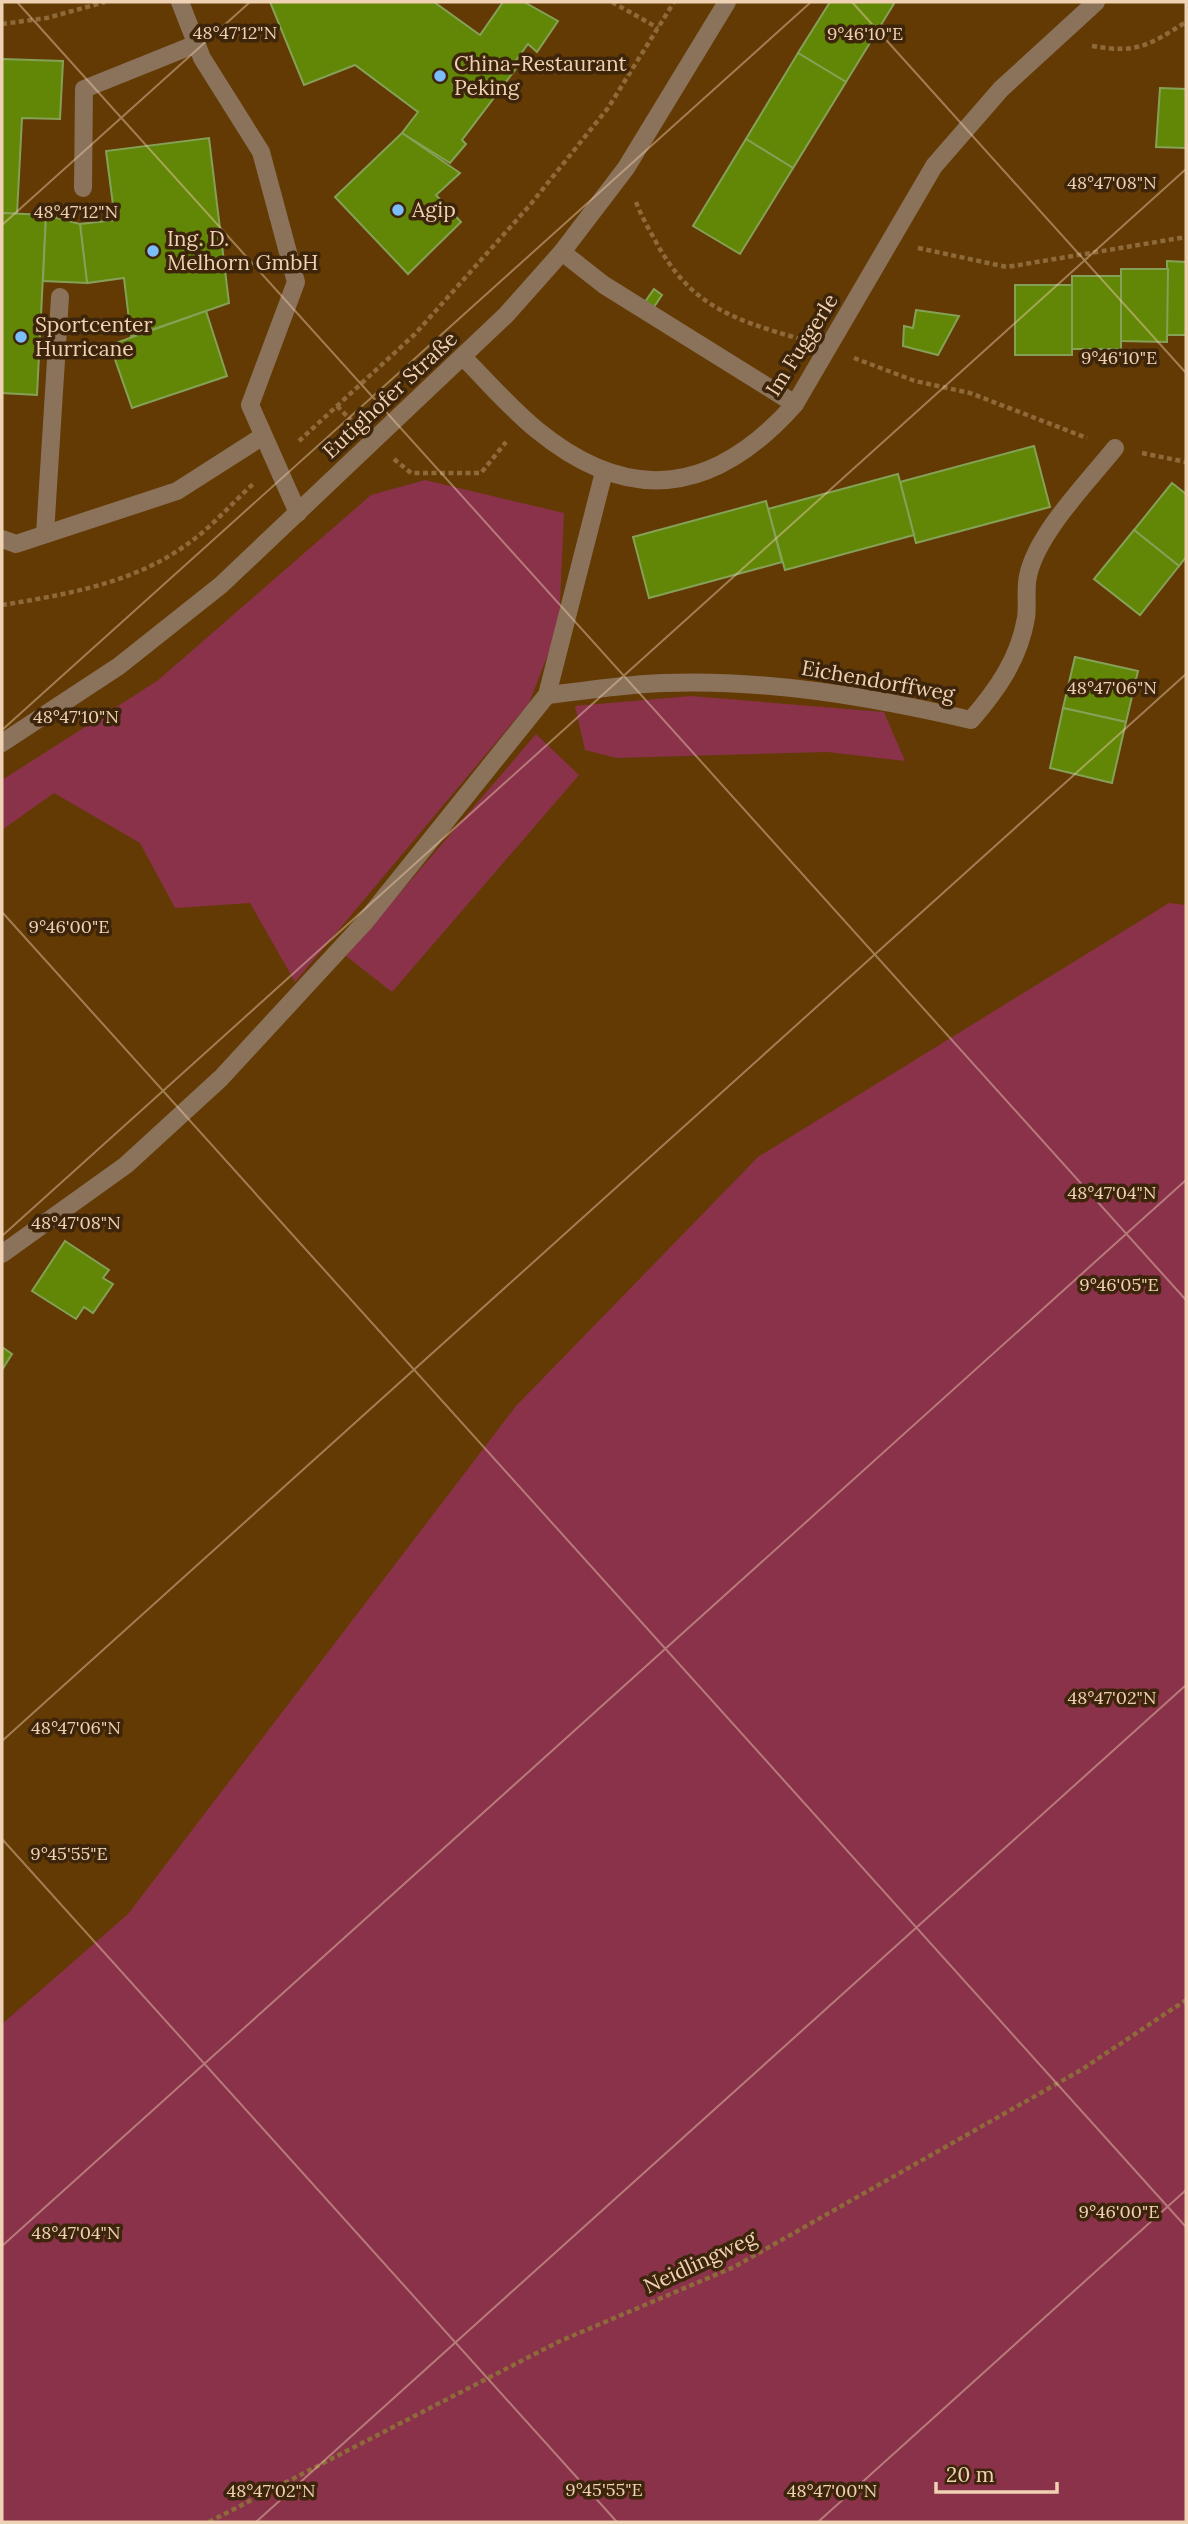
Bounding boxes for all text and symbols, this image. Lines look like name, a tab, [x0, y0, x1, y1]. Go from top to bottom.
text: 48°47'12"N	[193, 21, 277, 44]
text: 9°46'10"E	[827, 22, 903, 45]
place label: China-Restaurant Peking	[454, 50, 628, 101]
marker: China-Restaurant Peking	[432, 68, 448, 84]
text: 48°47'08"N	[1067, 171, 1157, 194]
place label: Agip	[411, 196, 456, 223]
text: 48°47'12"N	[34, 200, 118, 223]
marker: Agip	[390, 202, 406, 218]
place label: Ing. D. Melhorn GmbH	[167, 225, 318, 276]
marker: Ing. D. Melhorn GmbH	[145, 243, 161, 259]
street label: Im Fuggerle	[759, 289, 844, 401]
place label: Sportcenter Hurricane	[35, 311, 153, 362]
street label: Eutighofer Straße	[317, 325, 463, 464]
marker: Sportcenter Hurricane	[13, 329, 29, 345]
text: 9°46'10"E	[1081, 346, 1157, 369]
street label: Eichendorffweg	[799, 654, 957, 707]
text: 48°47'06"N	[1067, 676, 1157, 699]
text: 48°47'10"N	[33, 705, 119, 728]
text: 9°46'00"E	[29, 915, 109, 938]
text: 48°47'04"N	[1067, 1181, 1157, 1204]
text: 48°47'08"N	[31, 1211, 121, 1234]
text: 9°46'05"E	[1079, 1273, 1159, 1296]
text: 48°47'02"N	[1067, 1686, 1157, 1709]
text: 48°47'06"N	[31, 1716, 121, 1739]
text: 9°45'55"E	[30, 1842, 108, 1865]
text: 9°46'00"E	[1079, 2200, 1159, 2223]
text: 48°47'04"N	[31, 2221, 121, 2244]
street label: Neidlingweg	[639, 2224, 761, 2299]
scale bar	[936, 2450, 1057, 2494]
text: 20 m	[946, 2461, 995, 2488]
text: 9°45'55"E	[565, 2478, 643, 2501]
text: 48°47'02"N	[226, 2479, 316, 2502]
text: 48°47'00"N	[787, 2479, 877, 2502]

